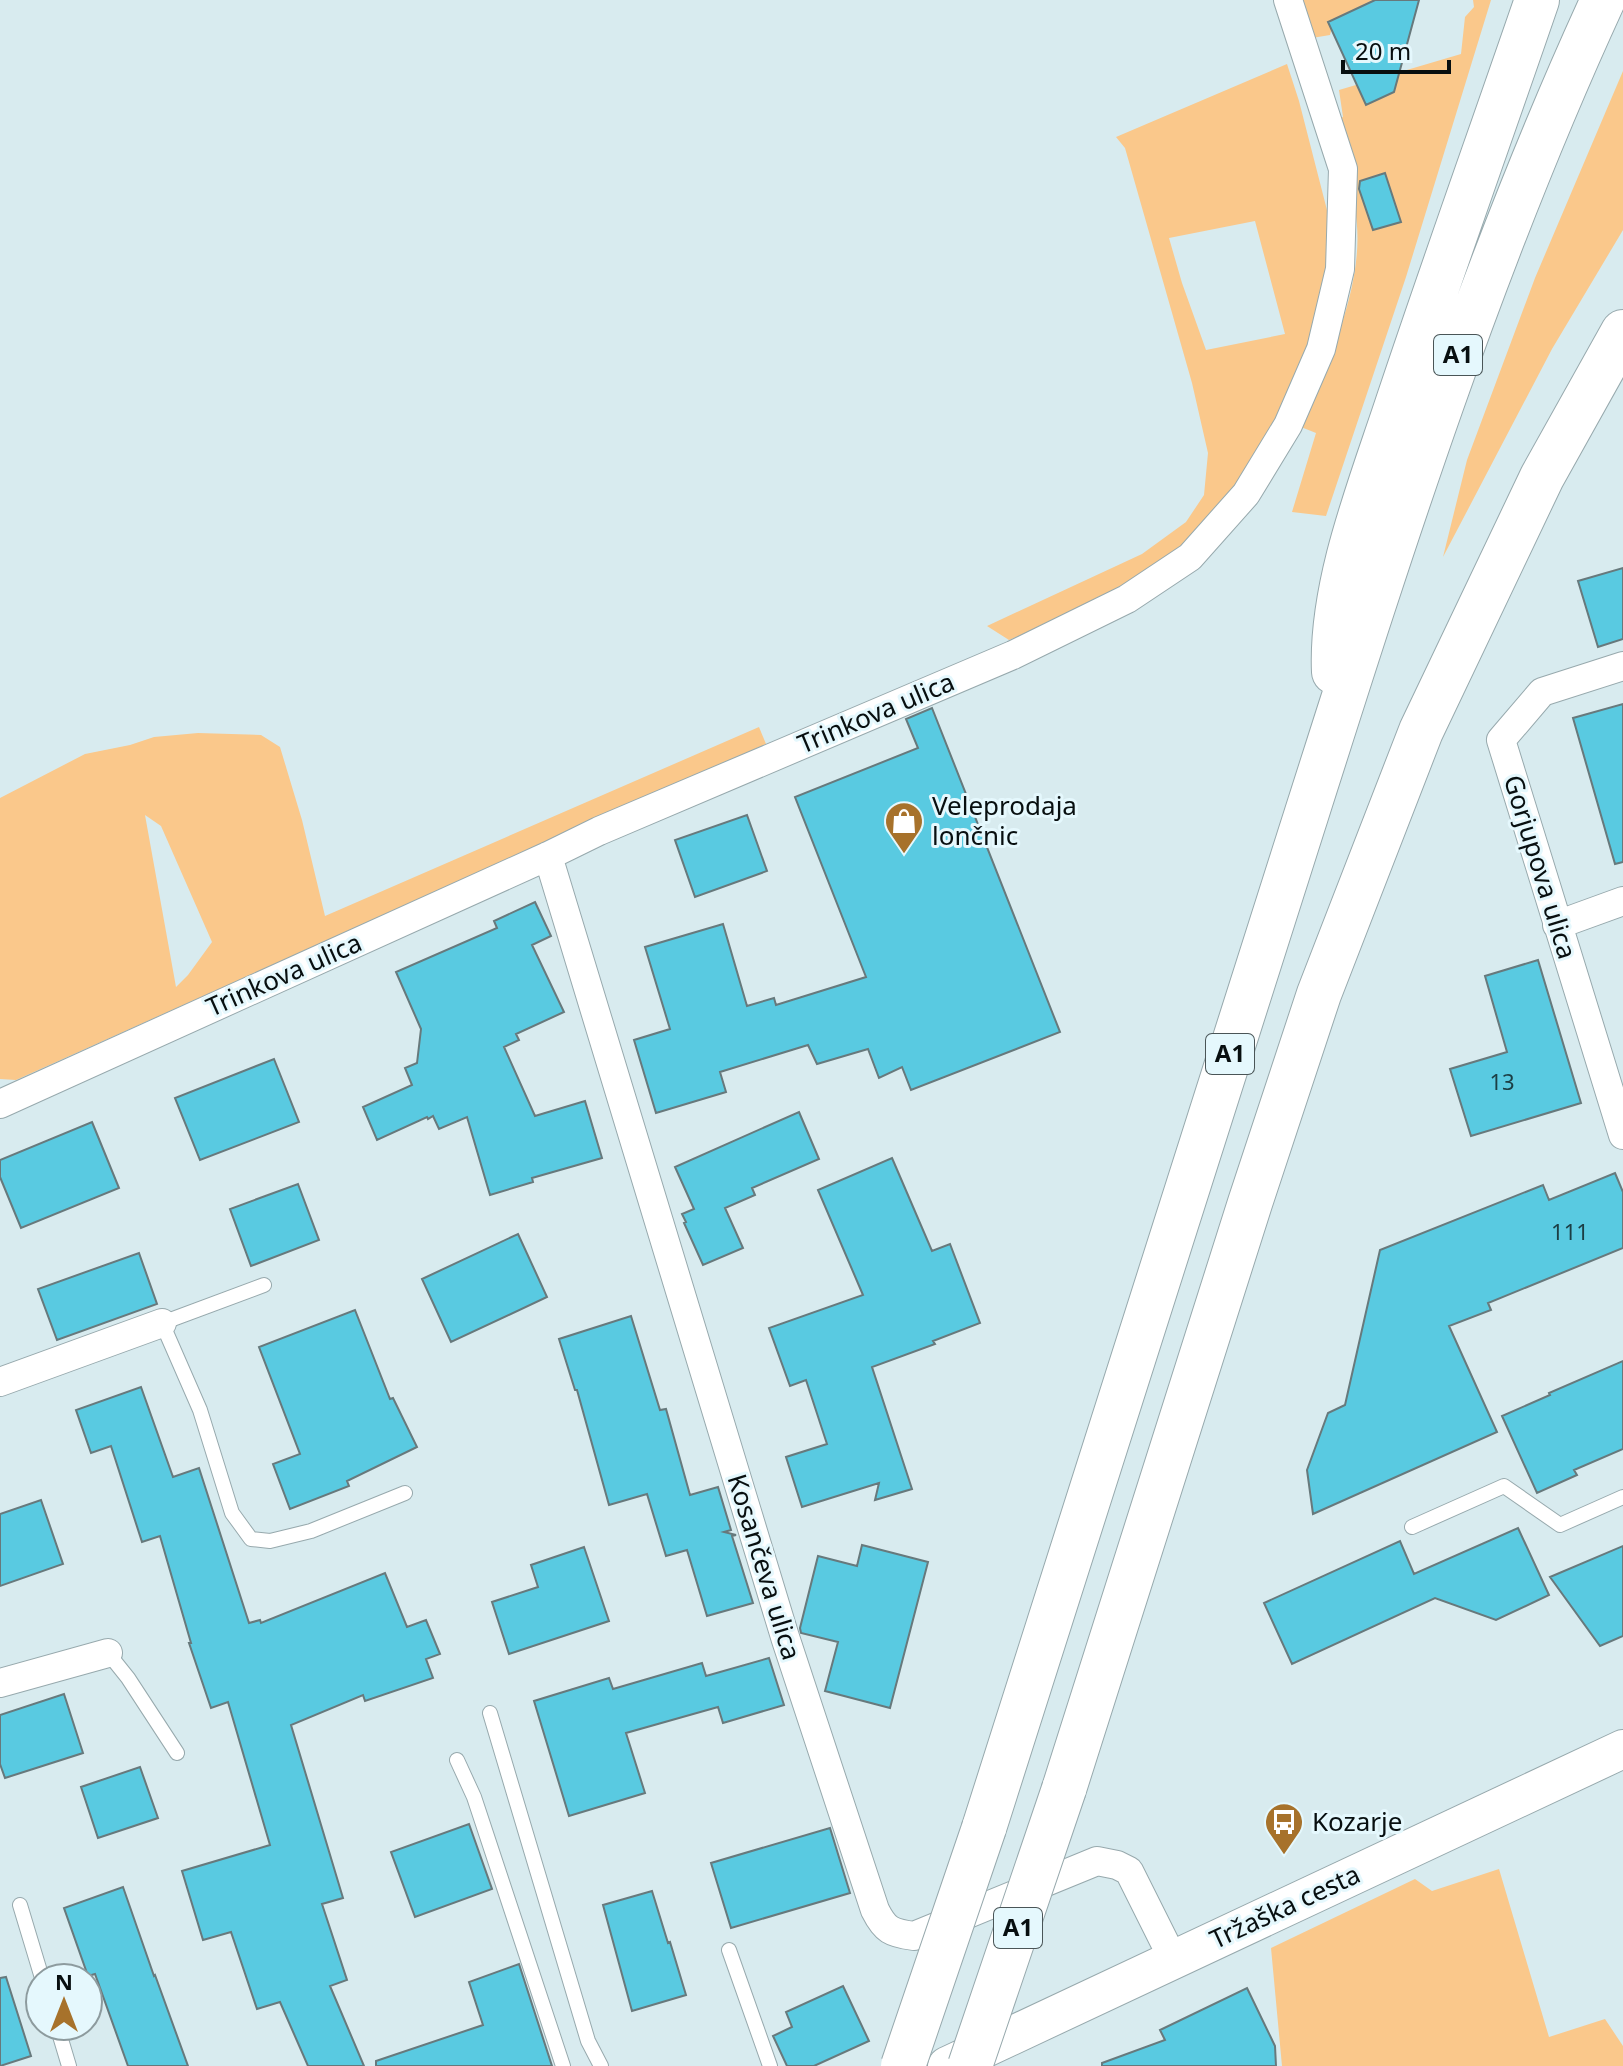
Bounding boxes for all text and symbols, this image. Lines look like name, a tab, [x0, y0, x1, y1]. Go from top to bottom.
scale bar	[1343, 24, 1449, 74]
text: 20 m	[1355, 34, 1411, 67]
road number: A1	[1434, 335, 1482, 375]
street label: Trinkova ulica	[792, 663, 959, 761]
street label: Gorjupova ulica	[1496, 770, 1586, 963]
place label: Veleprodaja lončnic	[932, 787, 1077, 853]
shop icon: Veleprodaja lončnic	[883, 800, 925, 855]
street label: Trinkova ulica	[200, 924, 367, 1024]
road number: A1	[1206, 1034, 1254, 1074]
house number: 13	[1489, 1066, 1515, 1096]
house number: 111	[1551, 1216, 1589, 1246]
street label: Kosančeva ulica	[720, 1469, 810, 1664]
bus stop icon: Kozarje	[1263, 1801, 1305, 1856]
place label: Kozarje	[1312, 1803, 1402, 1839]
street label: Tržaška cesta	[1204, 1856, 1366, 1957]
road number: A1	[994, 1908, 1042, 1948]
north arrow	[24, 1962, 104, 2042]
text: N	[55, 1966, 73, 1996]

